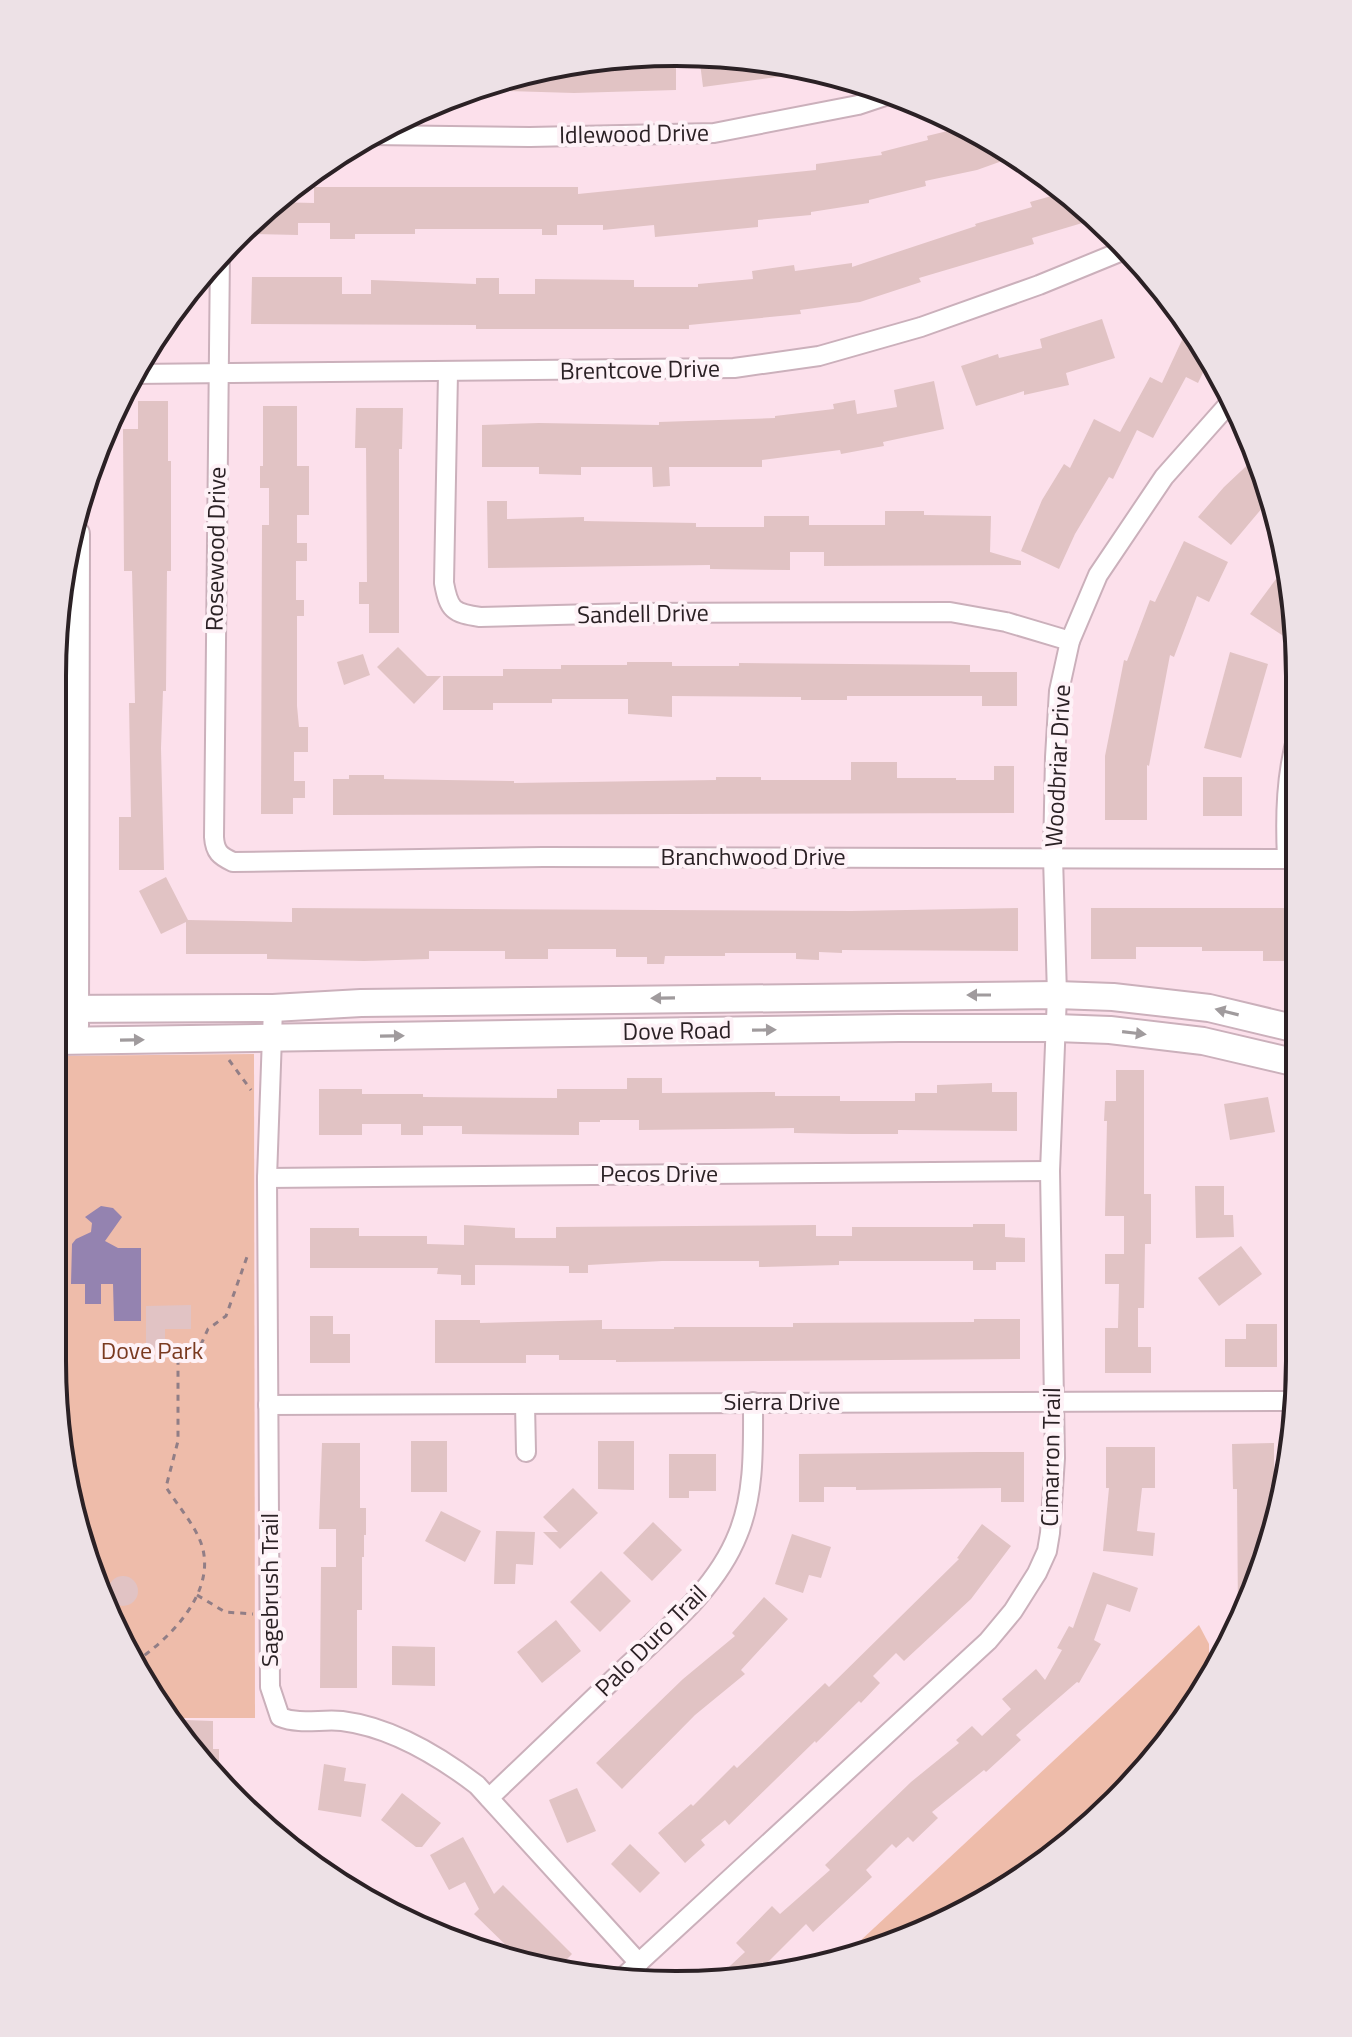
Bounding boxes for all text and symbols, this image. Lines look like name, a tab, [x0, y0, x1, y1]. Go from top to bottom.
street label: Idlewood Drive	[559, 114, 709, 152]
street label: Brentcove Drive	[560, 350, 720, 388]
street label: Rosewood Drive	[196, 466, 234, 631]
street label: Sandell Drive	[577, 594, 709, 632]
street label: Woodbriar Drive	[1035, 684, 1079, 848]
street label: Branchwood Drive	[660, 838, 846, 874]
one-way arrow	[966, 989, 991, 1001]
one-way arrow	[650, 992, 675, 1004]
one-way arrow	[1214, 1006, 1239, 1018]
street label: Dove Road	[622, 1011, 732, 1049]
one-way arrow	[752, 1024, 777, 1036]
one-way arrow	[1122, 1026, 1147, 1039]
one-way arrow	[380, 1030, 405, 1042]
one-way arrow	[120, 1034, 145, 1046]
street label: Pecos Drive	[600, 1155, 718, 1191]
park label: Dove Park	[101, 1332, 204, 1368]
street label: Sierra Drive	[724, 1383, 840, 1419]
street label: Cimarron Trail	[1031, 1387, 1069, 1527]
street label: Sagebrush Trail	[251, 1513, 287, 1667]
street label: Palo Duro Trail	[586, 1576, 714, 1704]

